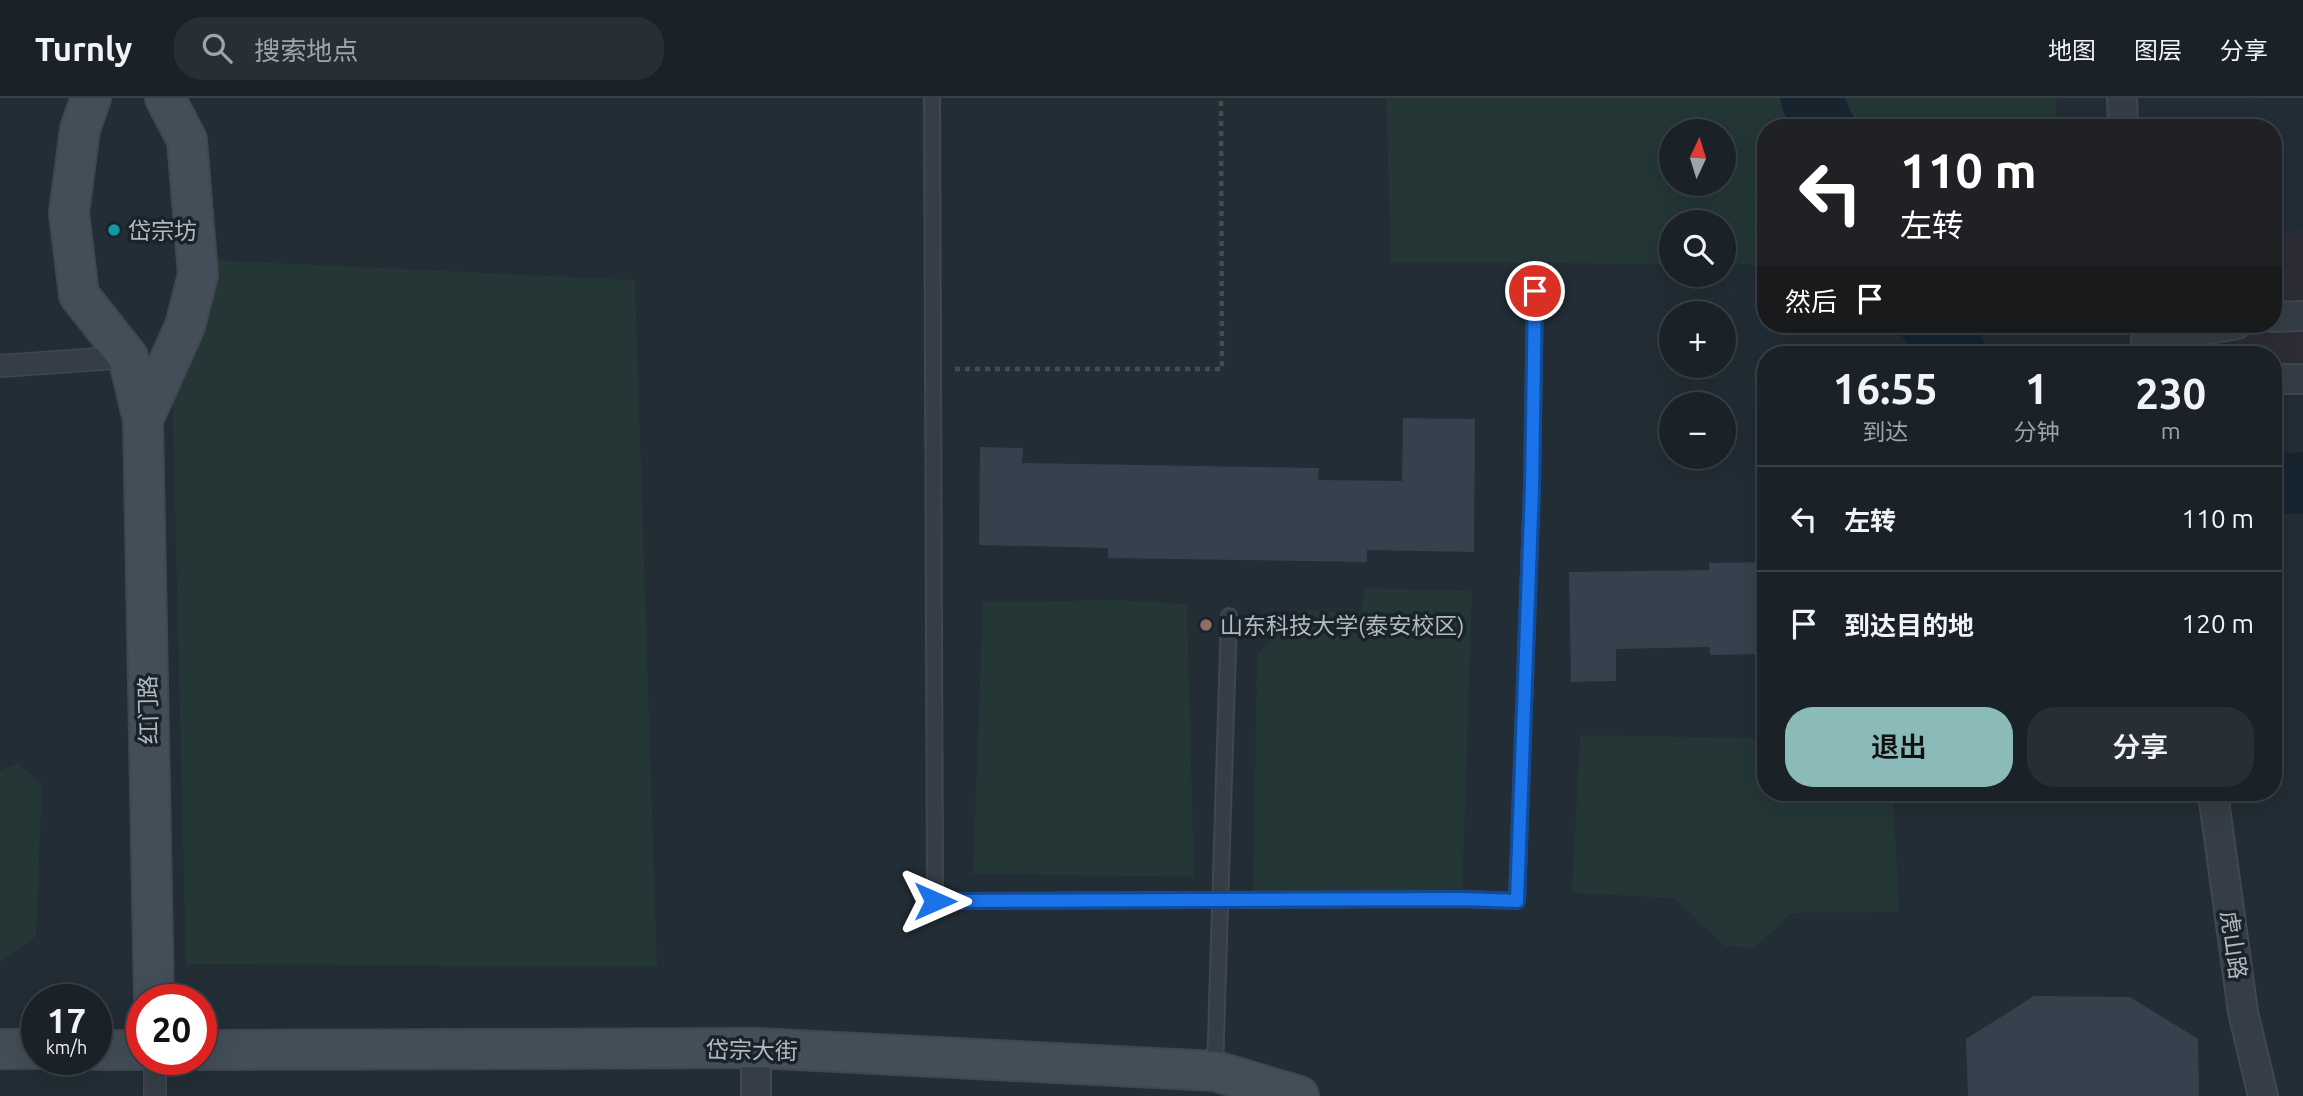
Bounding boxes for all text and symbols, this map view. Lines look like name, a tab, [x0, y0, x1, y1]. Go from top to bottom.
search box	[174, 17, 664, 80]
icon: search	[198, 29, 236, 67]
text: Turnly	[35, 30, 132, 67]
text: 搜索地点	[254, 36, 358, 65]
text: 地图	[2048, 37, 2096, 64]
text: 图层	[2134, 37, 2182, 64]
text: 分享	[2220, 37, 2268, 64]
north arrow	[1659, 119, 1736, 196]
map controls	[1659, 119, 1736, 469]
text: 110 m	[1900, 142, 2037, 197]
icon: left	[1785, 147, 1876, 238]
text: 左转	[1900, 207, 1964, 243]
button: search	[1659, 210, 1736, 287]
place label: 岱宗坊	[128, 218, 197, 243]
marker: 岱宗坊	[106, 222, 122, 238]
pin	[1505, 261, 1565, 321]
icon: arrive	[1516, 272, 1554, 310]
icon: arrive	[1851, 280, 1889, 318]
text: 然后	[1785, 287, 1837, 316]
button: +	[1659, 301, 1736, 378]
text: 16:55	[1833, 365, 1938, 412]
text: 1	[2025, 365, 2048, 412]
text: 230	[2135, 370, 2206, 417]
button: −	[1659, 392, 1736, 469]
text: m	[2161, 418, 2181, 443]
text: 到达	[1862, 419, 1908, 444]
text: 分钟	[2014, 419, 2060, 444]
icon: left	[1785, 500, 1823, 538]
text: 110 m	[2182, 504, 2254, 533]
text: 左转	[1844, 506, 1896, 535]
icon: arrive	[1785, 605, 1823, 643]
text: 120 m	[2182, 609, 2254, 638]
text: 到达目的地	[1844, 611, 1974, 640]
place label: 山东科技大学(泰安校区)	[1220, 613, 1465, 639]
marker: 山东科技大学(泰安校区)	[1198, 617, 1214, 633]
street label: 红门路	[135, 675, 161, 745]
button: 退出	[1785, 707, 2013, 787]
button: 分享	[2027, 707, 2254, 787]
position arrow	[898, 864, 972, 938]
street label: 虎山路	[2217, 909, 2251, 981]
speed limit sign: 20	[126, 984, 217, 1075]
text: 17	[47, 1000, 86, 1040]
text: km/h	[46, 1037, 87, 1057]
street label: 岱宗大街	[706, 1037, 798, 1063]

